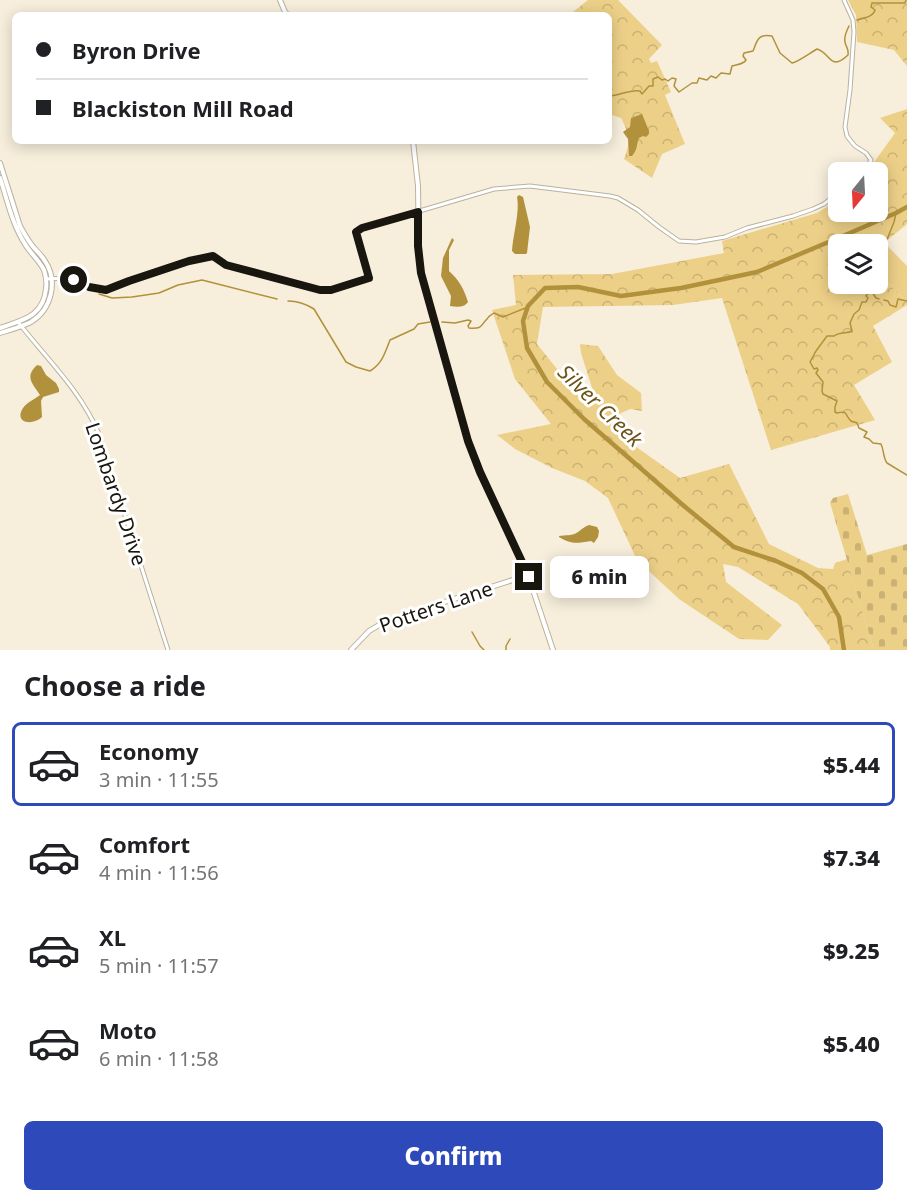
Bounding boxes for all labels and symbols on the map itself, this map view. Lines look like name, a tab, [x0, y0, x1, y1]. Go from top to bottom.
north arrow	[828, 162, 888, 222]
route start	[60, 266, 87, 293]
water label: Silver Creek	[552, 358, 650, 454]
street label: Lombardy Drive	[79, 419, 154, 569]
callout: 6 min	[550, 556, 649, 598]
route end	[515, 563, 542, 590]
street label: Potters Lane	[376, 575, 496, 639]

